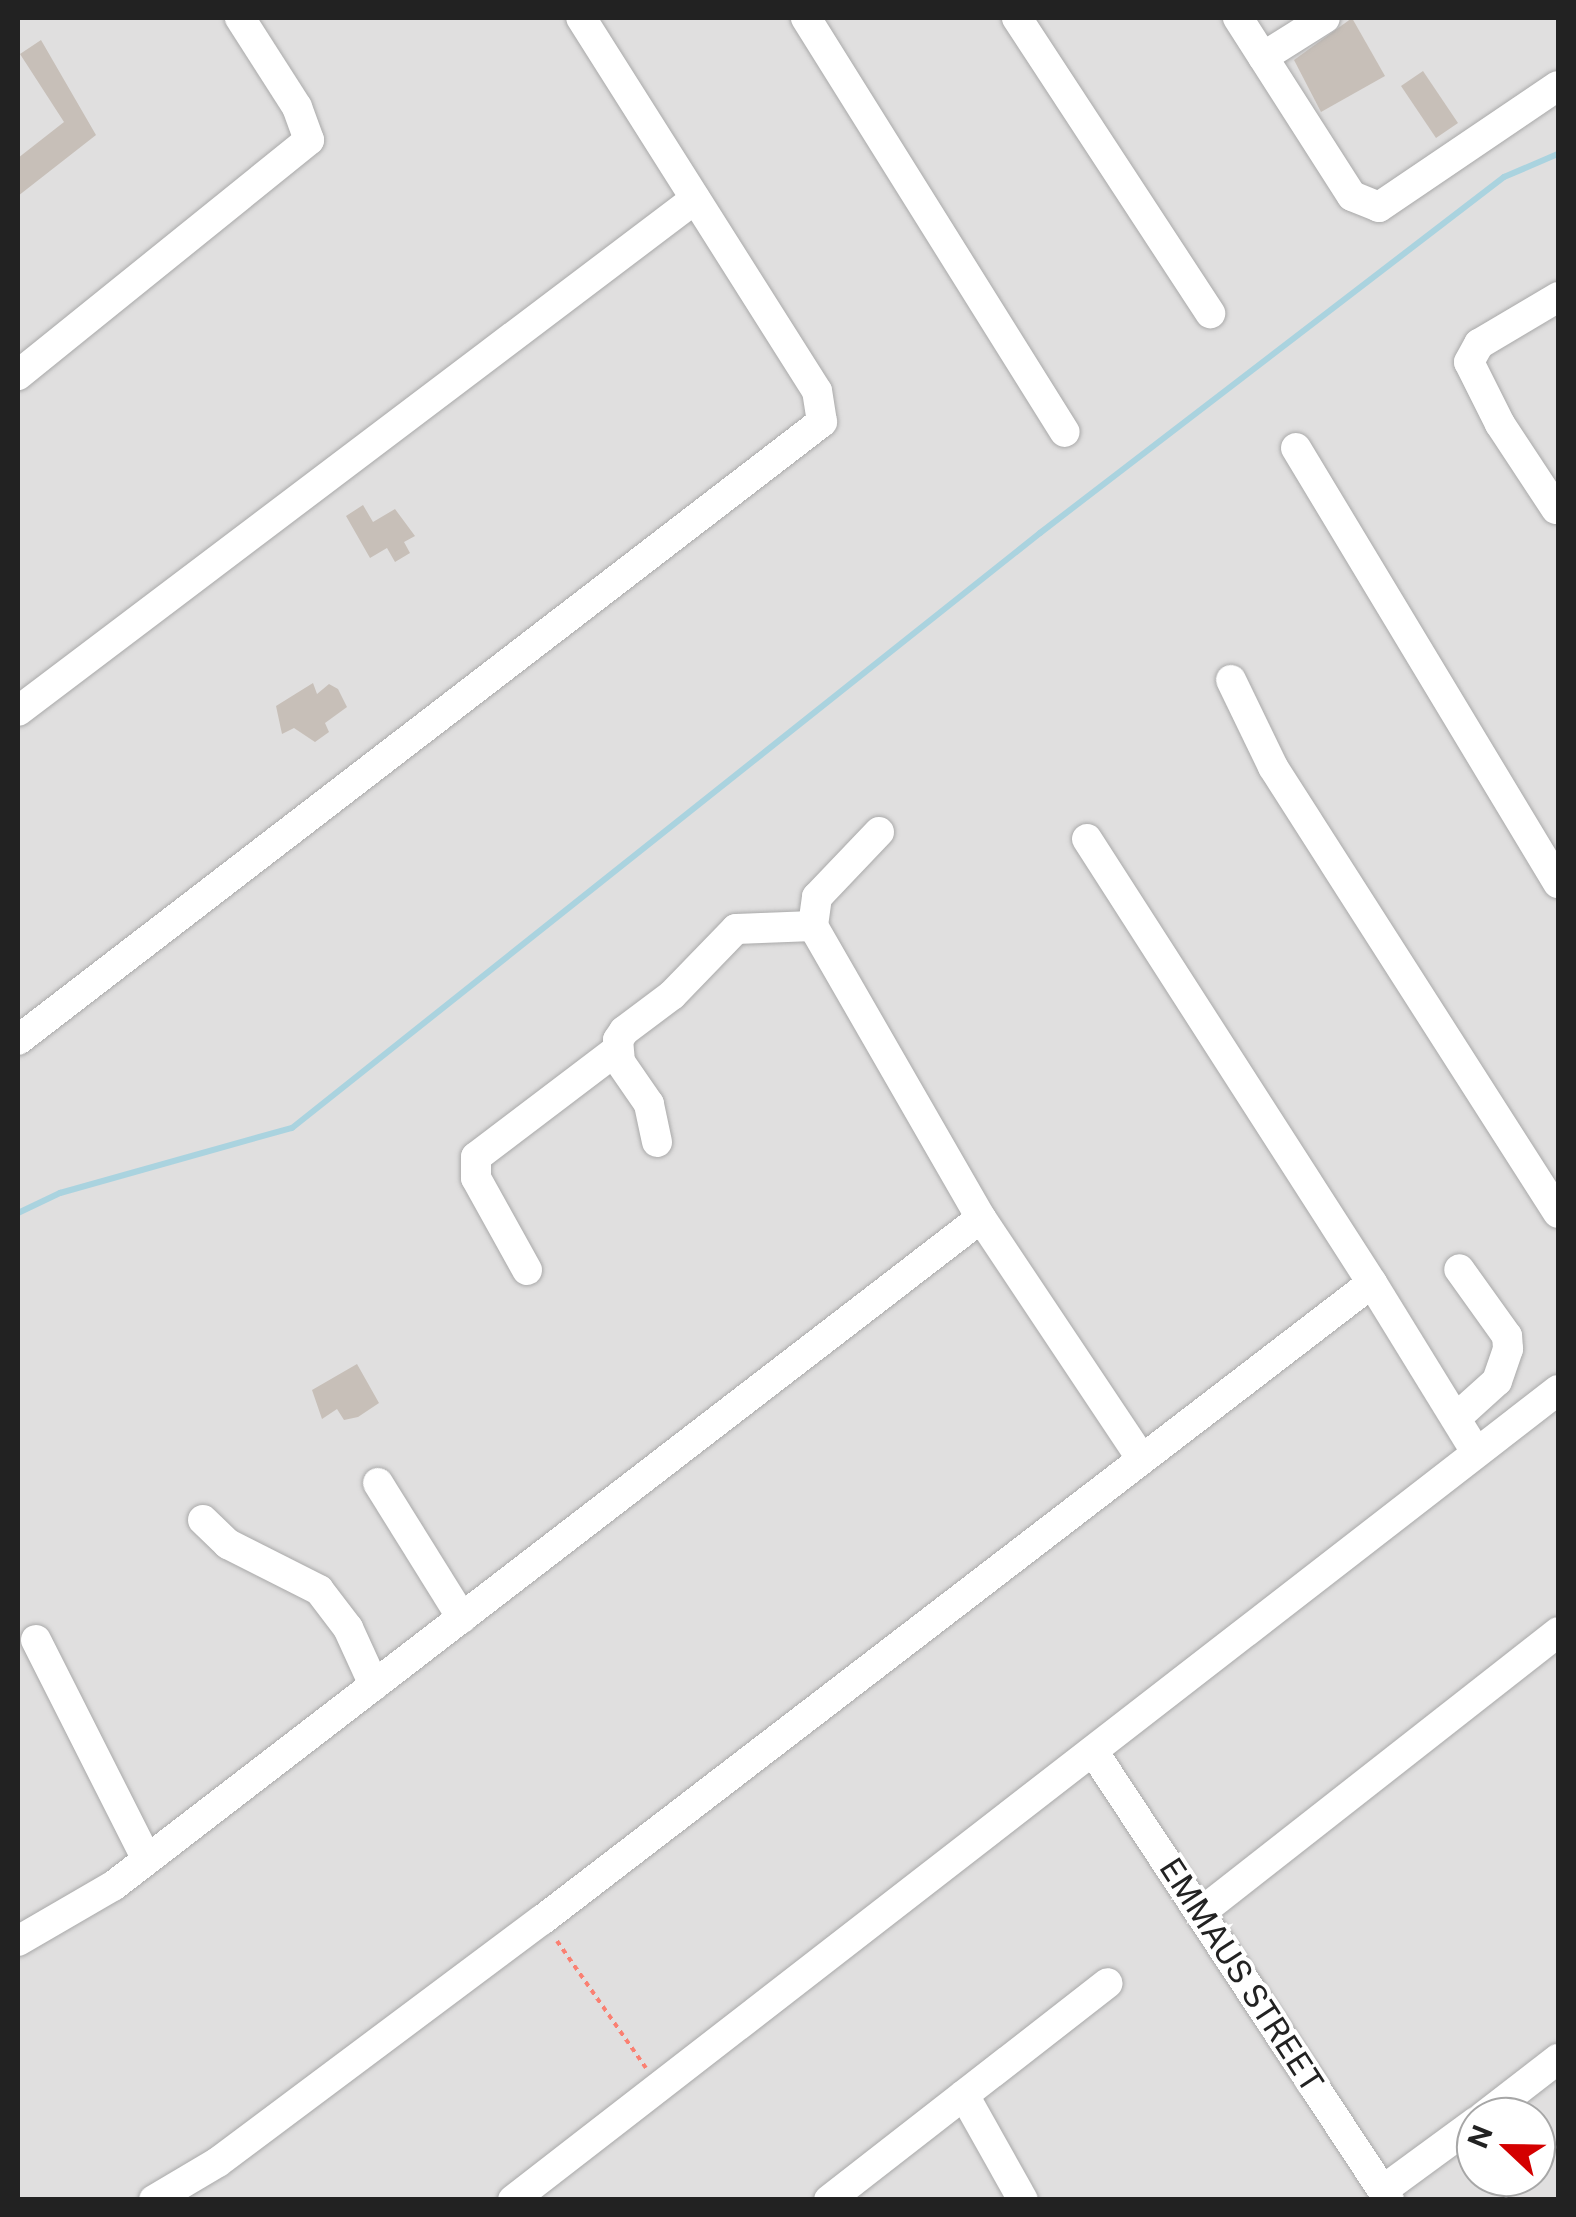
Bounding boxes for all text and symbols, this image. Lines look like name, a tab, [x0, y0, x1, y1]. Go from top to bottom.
street label: EMMAUS STREET	[1151, 1851, 1331, 2099]
north arrow	[1456, 2097, 1556, 2197]
text: N	[1460, 2120, 1499, 2153]

